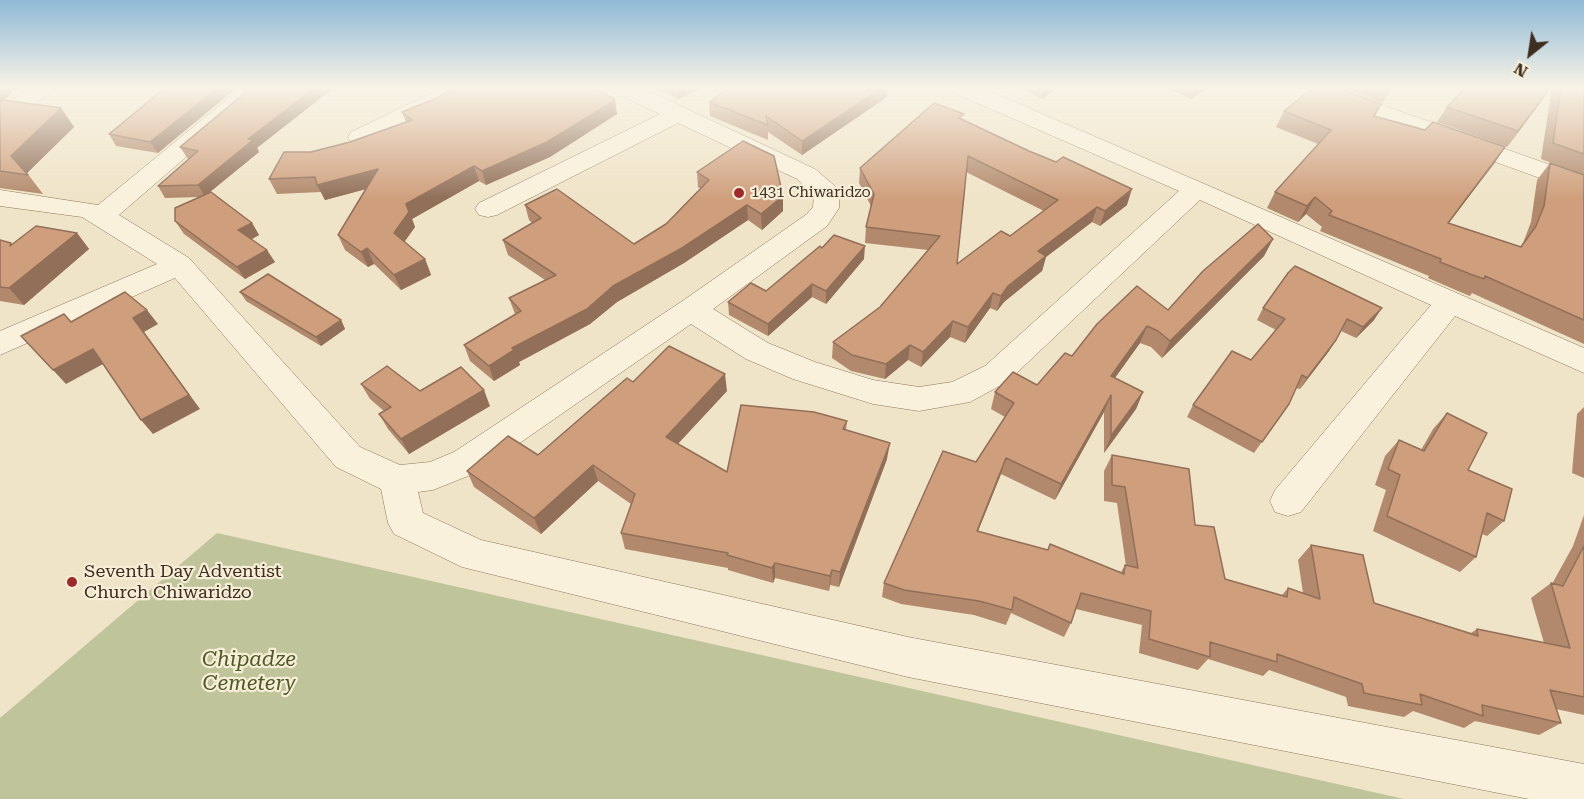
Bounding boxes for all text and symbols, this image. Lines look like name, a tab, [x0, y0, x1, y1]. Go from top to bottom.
north arrow	[1500, 24, 1560, 84]
text: N	[1511, 59, 1531, 81]
place label: 1431 Chiwaridzo	[751, 184, 871, 202]
marker: 1431 Chiwaridzo	[732, 186, 746, 200]
place label: Seventh Day Adventist Church Chiwaridzo	[84, 561, 282, 604]
marker: Seventh Day Adventist Church Chiwaridzo	[65, 575, 79, 589]
park label: Chipadze Cemetery	[202, 647, 296, 697]

